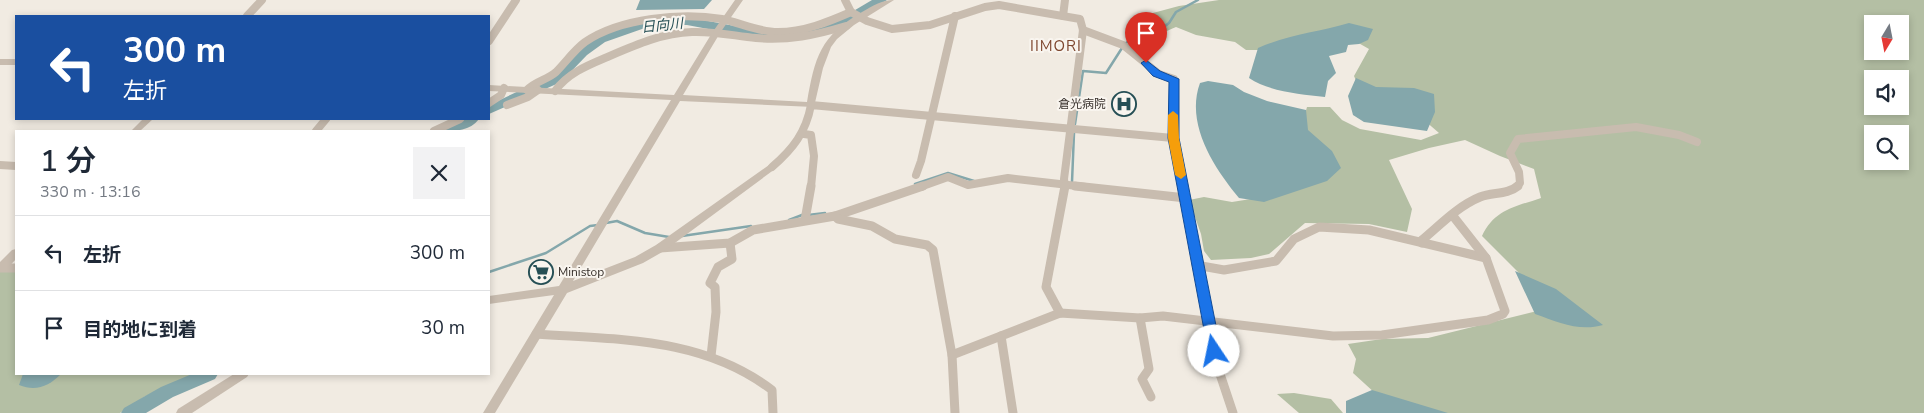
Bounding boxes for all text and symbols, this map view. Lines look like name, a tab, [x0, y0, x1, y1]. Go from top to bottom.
pin	[1125, 12, 1167, 63]
water label: 日向川	[640, 14, 686, 37]
north arrow	[1864, 15, 1909, 60]
map controls	[1864, 15, 1909, 170]
icon: arrive	[1132, 19, 1160, 47]
text: 300 m	[123, 27, 226, 74]
icon: left	[40, 35, 105, 100]
district label: IIMORI	[1030, 36, 1082, 56]
button: sound	[1864, 70, 1909, 115]
text: 左折	[123, 76, 167, 106]
hospital icon: 倉光病院	[1111, 91, 1137, 117]
place label: 倉光病院	[1058, 96, 1106, 112]
button: search	[1864, 125, 1909, 170]
text: 1 分	[40, 141, 96, 182]
button: close	[413, 147, 465, 199]
text: 330 m · 13:16	[40, 181, 141, 203]
icon: left	[40, 239, 68, 267]
text: 300 m	[410, 240, 465, 266]
text: 左折	[83, 242, 121, 268]
supermarket icon: Ministop	[528, 259, 554, 285]
place label: Ministop	[558, 264, 604, 280]
icon: arrive	[40, 314, 68, 342]
text: 30 m	[421, 315, 465, 341]
text: 目的地に到着	[83, 317, 197, 343]
position arrow	[1187, 324, 1239, 376]

